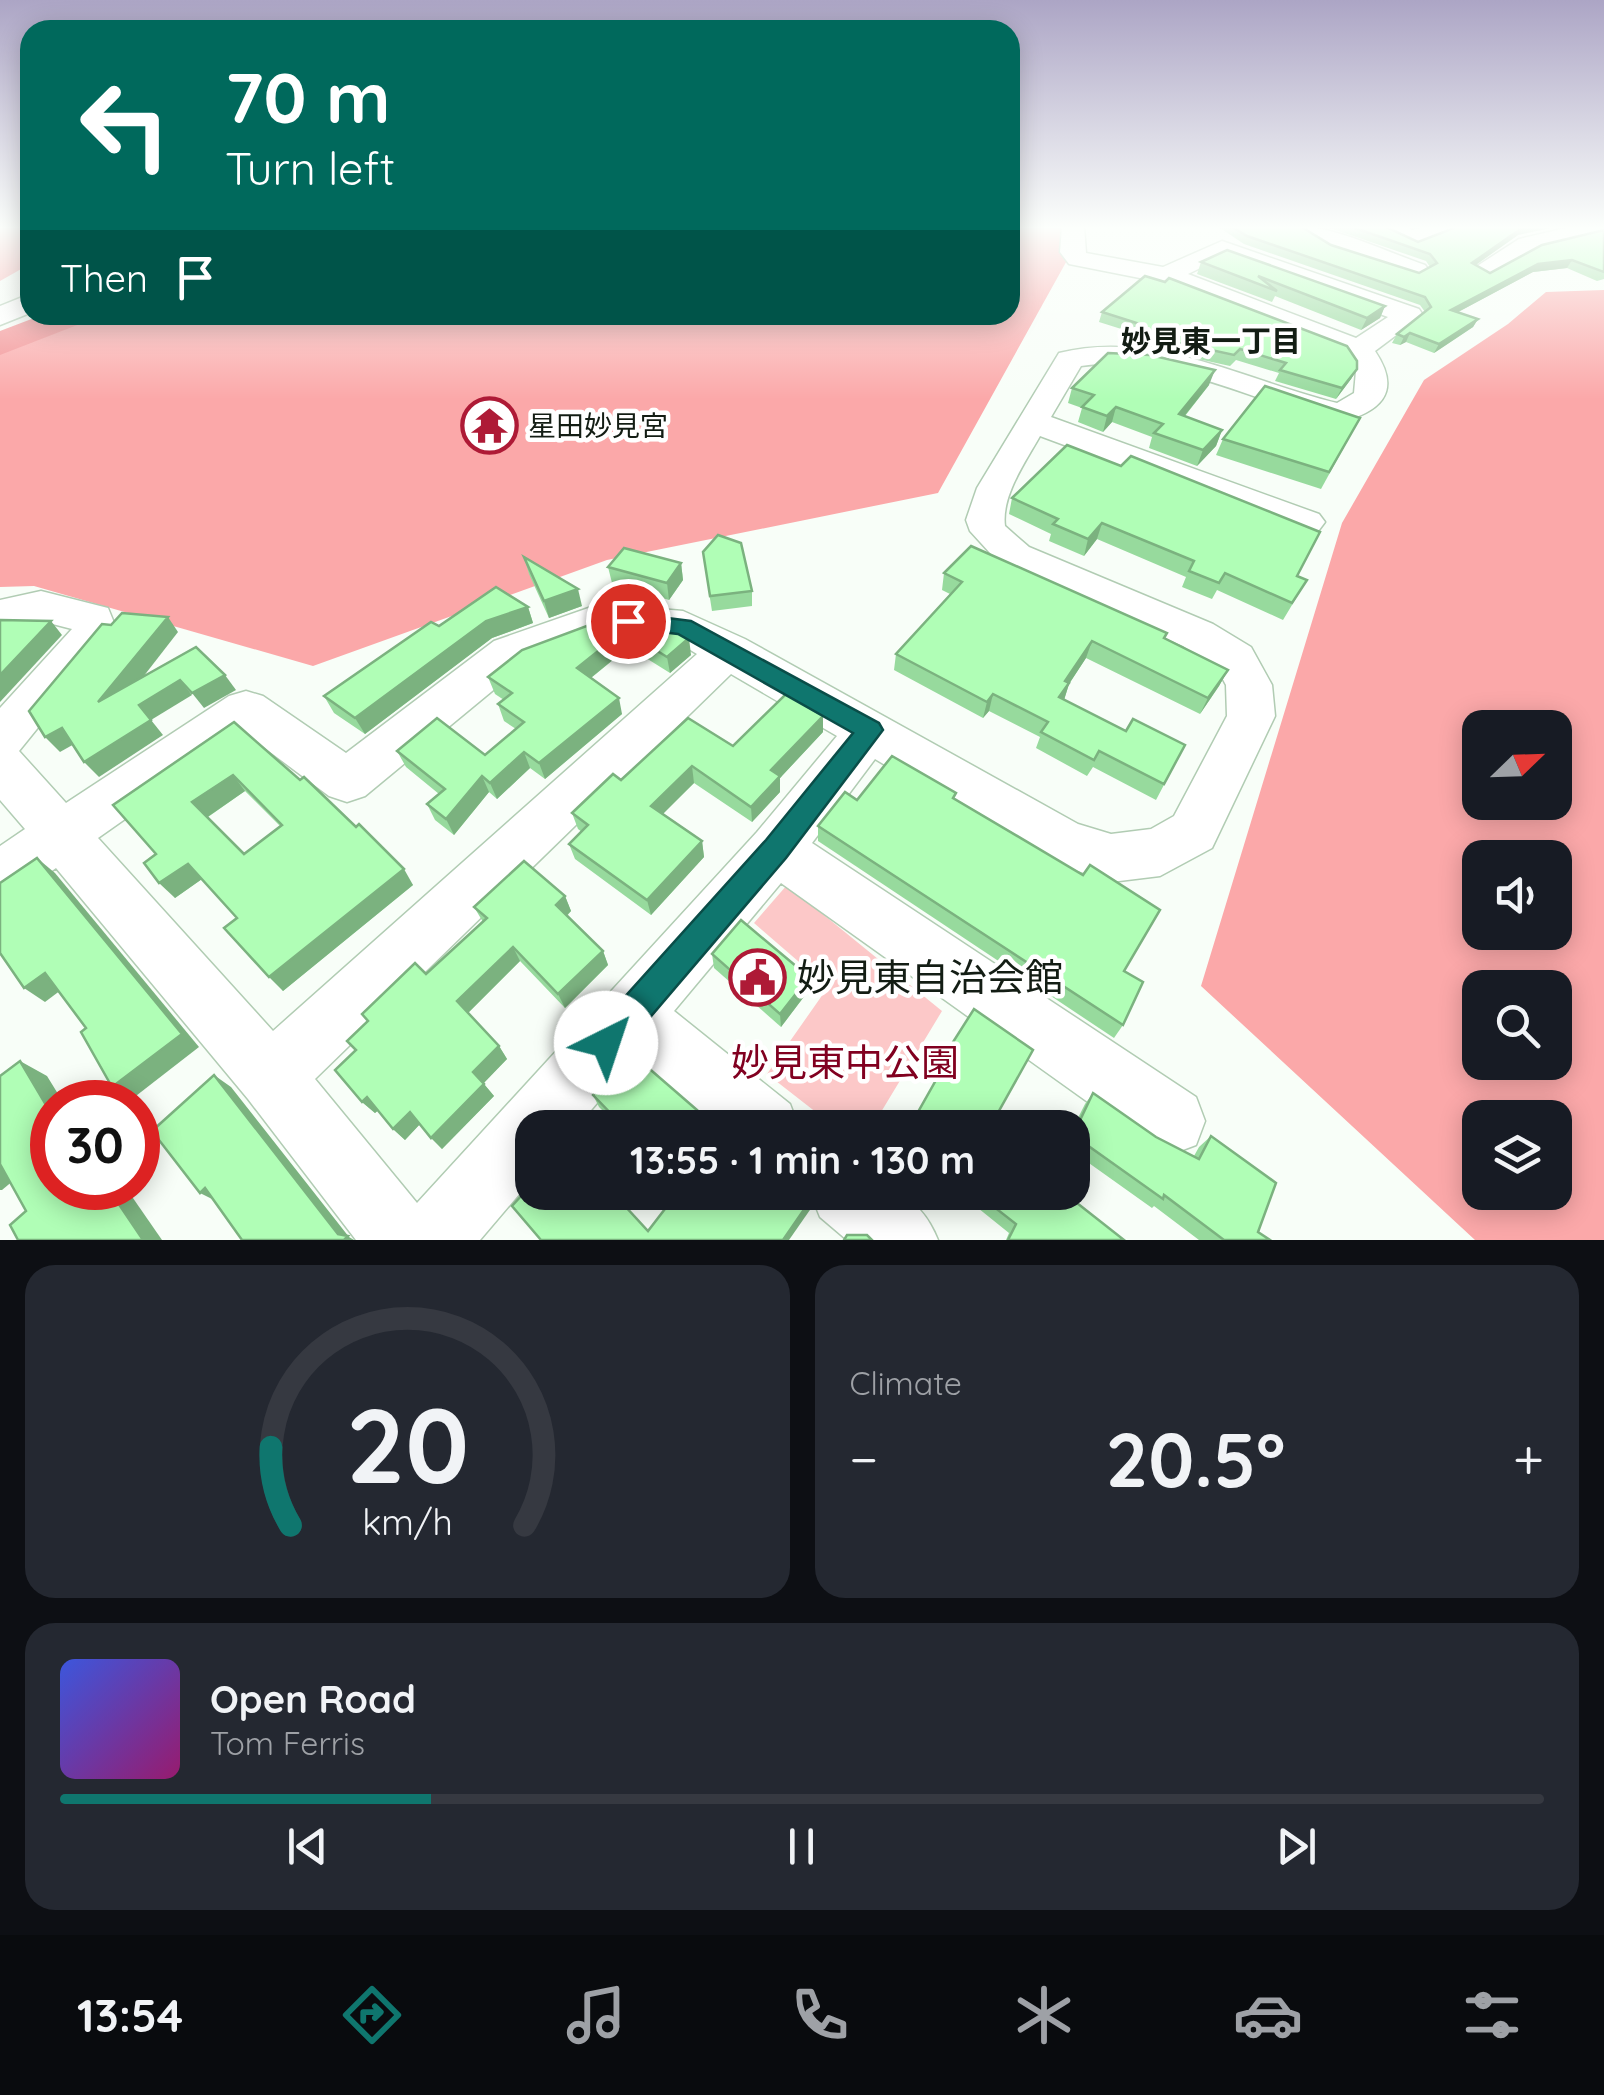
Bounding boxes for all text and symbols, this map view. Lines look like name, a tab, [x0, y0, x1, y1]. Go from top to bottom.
text: 70 m	[225, 53, 391, 141]
icon: left	[60, 60, 190, 190]
text: Turn left	[225, 140, 395, 196]
icon: arrive	[168, 250, 223, 305]
text: Then	[60, 254, 148, 302]
district label: 妙見東一丁目	[1121, 322, 1301, 360]
temple icon: 星田妙見宮	[459, 395, 519, 455]
place label: 星田妙見宮	[528, 408, 668, 443]
pin	[586, 579, 671, 664]
icon: arrive	[601, 594, 656, 649]
north arrow	[1462, 710, 1572, 820]
map controls	[1462, 710, 1572, 1210]
button: sound	[1462, 840, 1572, 950]
public building icon: 妙見東自治会館	[728, 947, 788, 1007]
place label: 妙見東自治会館	[797, 953, 1063, 1001]
button: search	[1462, 970, 1572, 1080]
position arrow	[554, 991, 658, 1095]
park label: 妙見東中公園	[731, 1038, 959, 1086]
speed limit sign: 30	[30, 1080, 160, 1210]
button: layers	[1462, 1100, 1572, 1210]
text: 13:55 · 1 min · 130 m	[630, 1136, 975, 1184]
text: Climate	[850, 1363, 962, 1403]
text: 20	[346, 1379, 469, 1509]
text: 20.5°	[1106, 1412, 1286, 1506]
text: −	[850, 1424, 878, 1493]
text: +	[1513, 1424, 1544, 1493]
text: km/h	[362, 1499, 453, 1544]
text: Open Road	[210, 1675, 416, 1723]
text: Tom Ferris	[210, 1723, 365, 1763]
icon: previous	[280, 1819, 335, 1874]
icon: pause	[774, 1819, 829, 1874]
icon: next	[1269, 1819, 1324, 1874]
icon: directions	[337, 1980, 407, 2050]
icon: music	[561, 1980, 631, 2050]
icon: phone	[785, 1980, 855, 2050]
icon: climate	[1009, 1980, 1079, 2050]
icon: car	[1233, 1980, 1303, 2050]
icon: filters	[1457, 1980, 1527, 2050]
text: 13:54	[77, 1987, 183, 2043]

